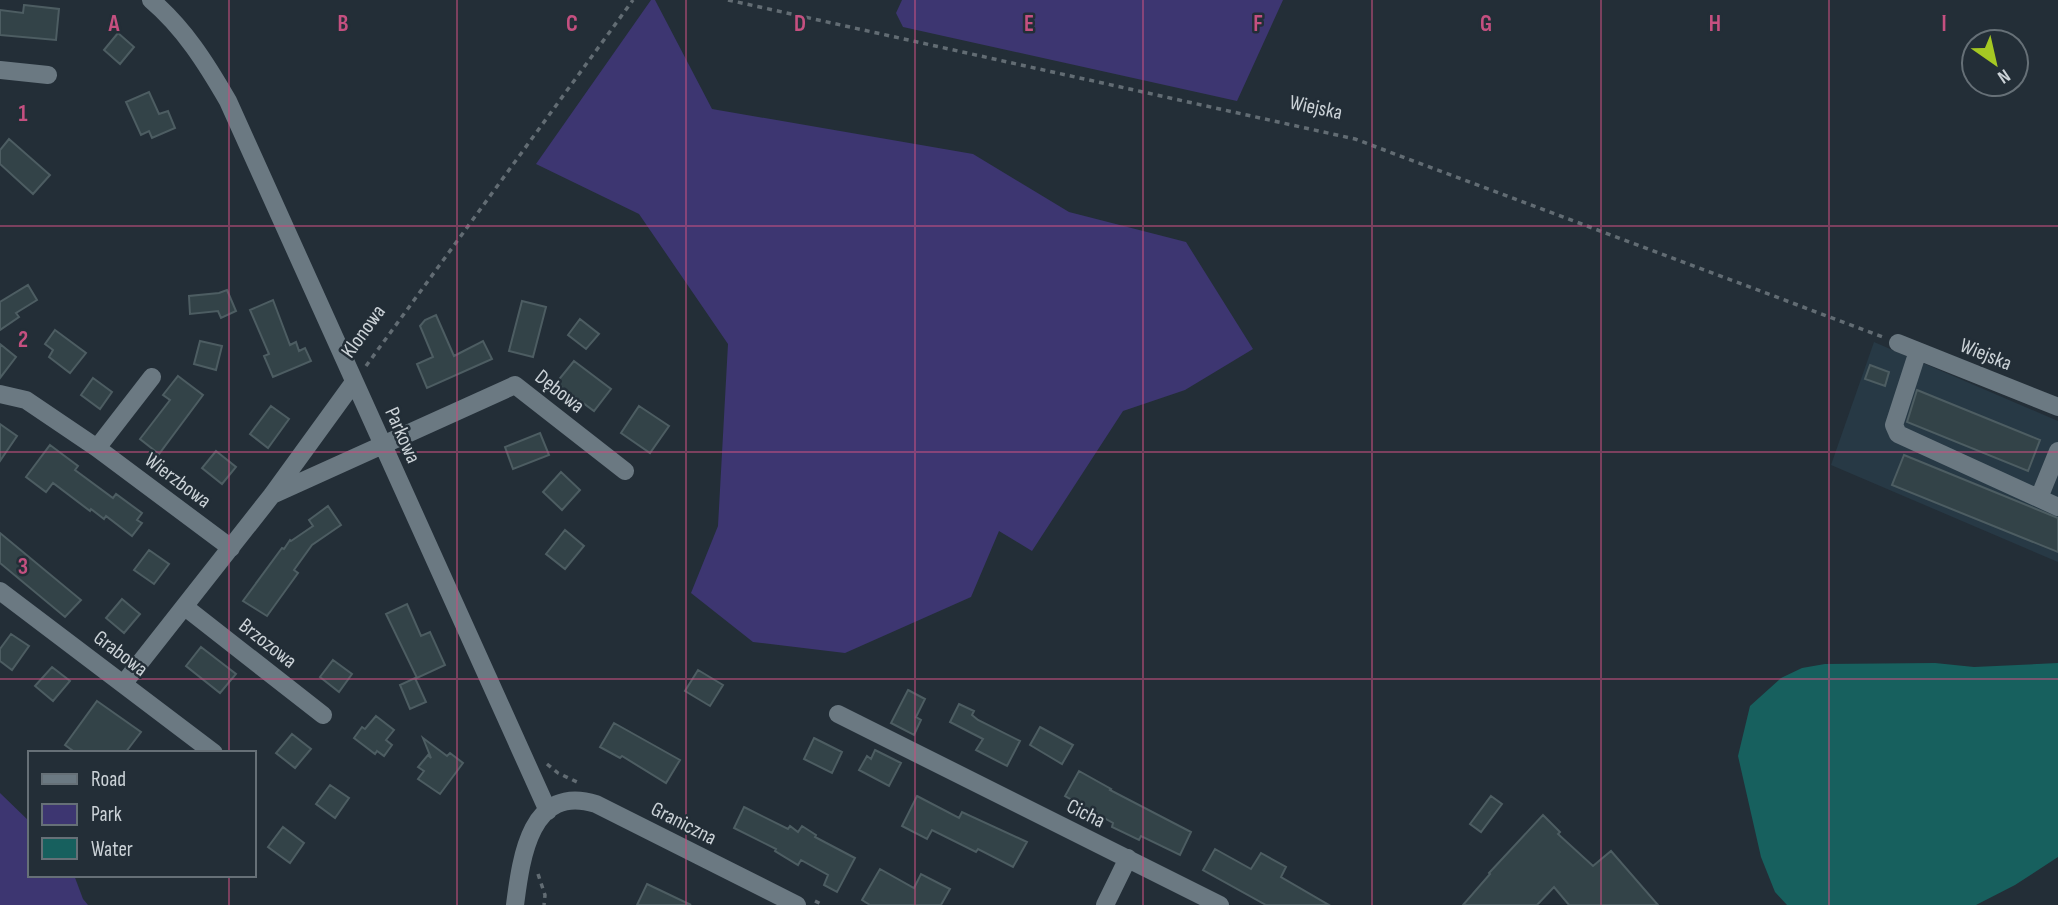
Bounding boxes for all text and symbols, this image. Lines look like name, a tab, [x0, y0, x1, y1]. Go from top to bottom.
text: A	[108, 10, 121, 38]
text: B	[338, 10, 349, 38]
text: C	[566, 10, 578, 38]
text: D	[794, 10, 806, 38]
text: E	[1024, 10, 1034, 38]
text: F	[1253, 10, 1263, 38]
text: G	[1480, 10, 1492, 38]
text: H	[1709, 10, 1721, 38]
text: I	[1941, 10, 1947, 38]
north arrow	[1960, 28, 2030, 98]
text: N	[1993, 63, 2014, 88]
street label: Wiejska	[1287, 90, 1345, 125]
text: 1	[18, 100, 28, 128]
street label: Klonowa	[336, 300, 391, 363]
text: 2	[18, 326, 28, 354]
street label: Wiejska	[1956, 333, 2015, 376]
street label: Dębowa	[530, 364, 589, 418]
street label: Parkowa	[379, 403, 426, 467]
street label: Wierzbowa	[140, 447, 216, 513]
text: 3	[18, 553, 28, 581]
street label: Brzozowa	[234, 613, 302, 674]
street label: Grabowa	[89, 625, 153, 682]
legend	[28, 751, 256, 877]
text: Road	[91, 767, 126, 792]
street label: Cicha	[1063, 794, 1109, 833]
street label: Graniczna	[647, 796, 721, 850]
text: Park	[91, 802, 122, 827]
text: Water	[91, 837, 133, 862]

